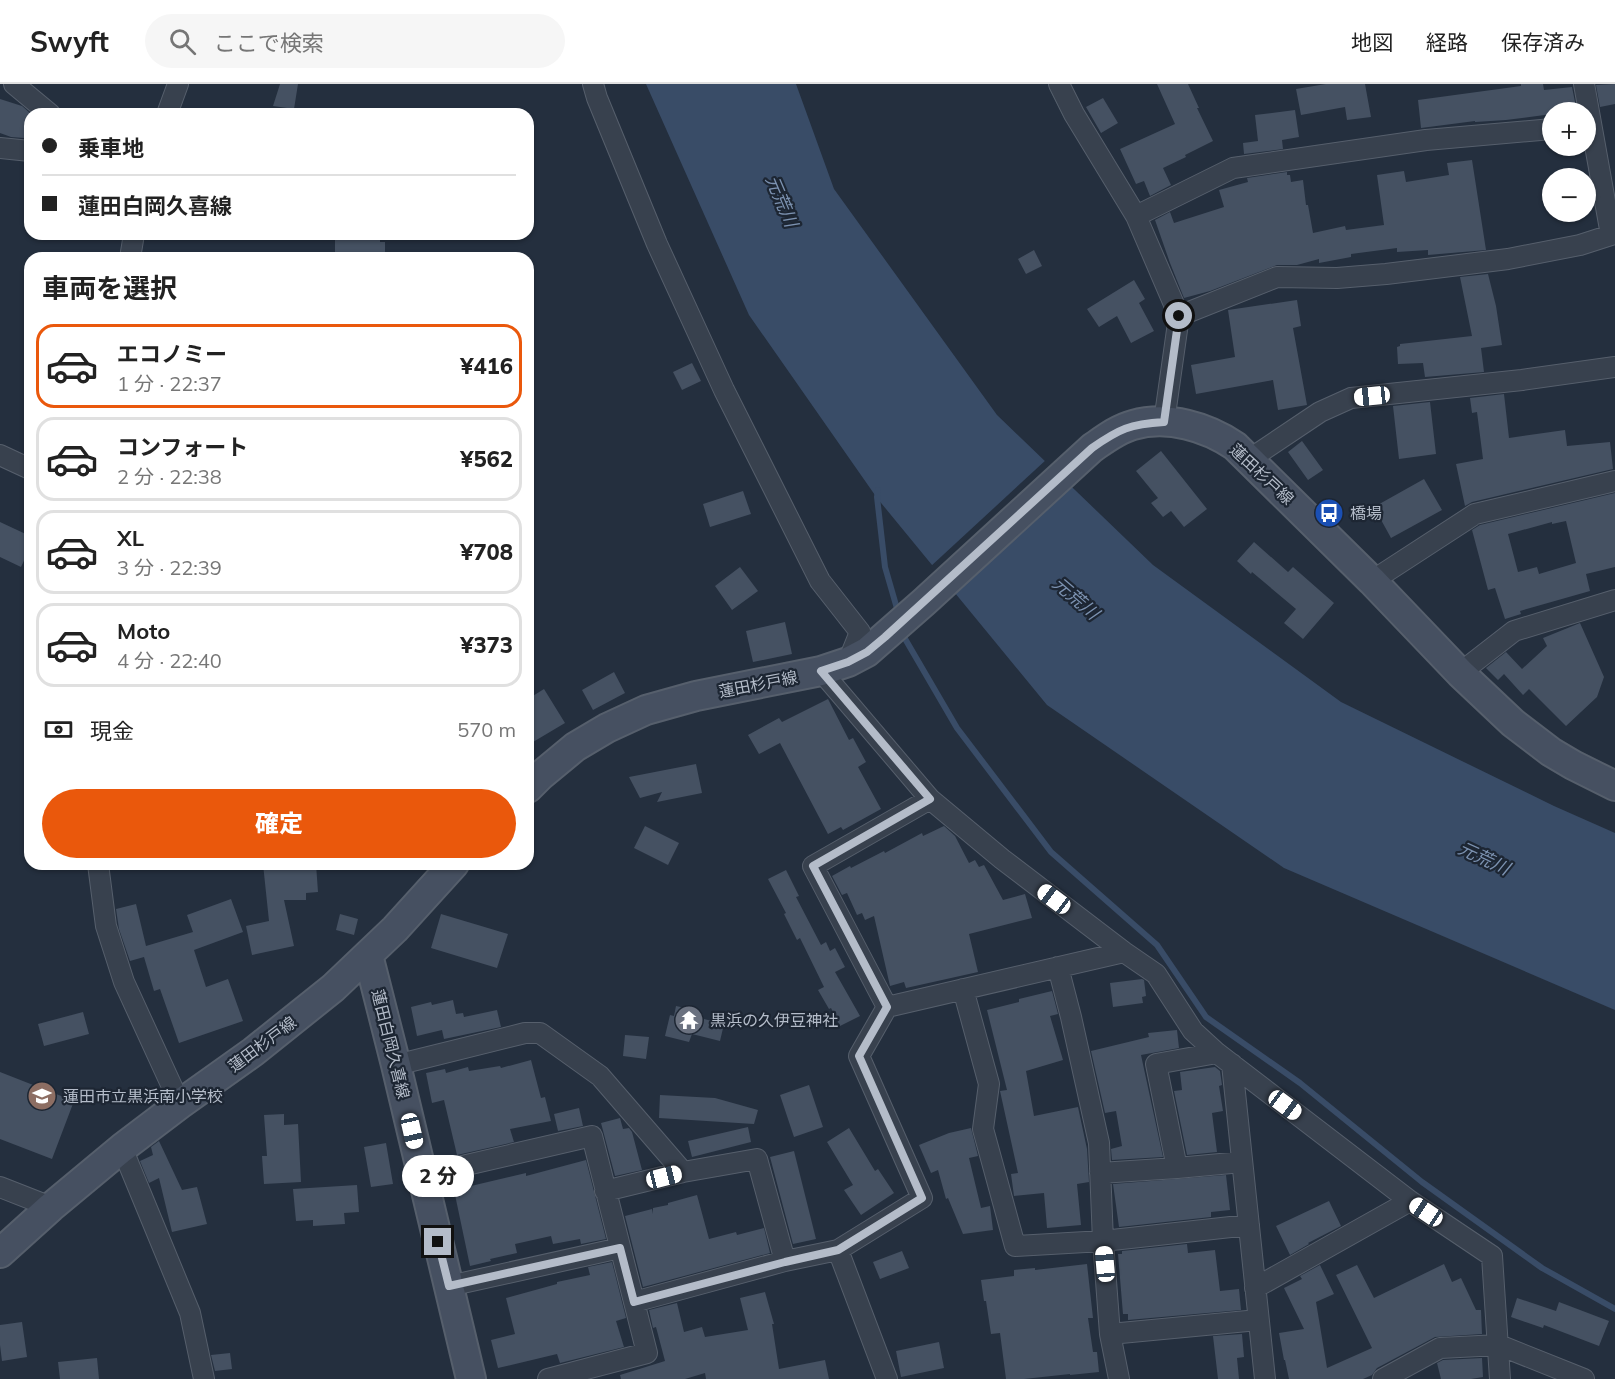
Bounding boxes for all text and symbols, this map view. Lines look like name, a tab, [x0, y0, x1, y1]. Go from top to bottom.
search box	[145, 14, 565, 68]
text: Swyft	[30, 24, 109, 59]
icon: search	[166, 25, 199, 58]
text: ここで検索	[214, 29, 324, 57]
text: 地図	[1351, 29, 1393, 55]
text: 経路	[1426, 29, 1468, 55]
text: 保存済み	[1501, 29, 1585, 55]
map controls	[1542, 102, 1596, 222]
button: +	[1542, 102, 1596, 156]
text: 乗車地	[78, 134, 144, 162]
button: −	[1542, 168, 1596, 222]
water label: 元荒川	[761, 172, 804, 232]
text: 蓮田白岡久喜線	[78, 192, 232, 220]
text: 車両を選択	[42, 271, 177, 305]
route start	[1165, 302, 1192, 329]
icon: car	[45, 339, 99, 393]
text: エコノミー	[117, 340, 227, 368]
text: ¥416	[460, 352, 513, 380]
text: 1 分 · 22:37	[117, 371, 222, 396]
car	[1353, 385, 1391, 407]
icon: car	[45, 432, 99, 486]
text: コンフォート	[117, 433, 248, 461]
street label: 蓮田杉戸線	[1226, 439, 1298, 509]
text: ¥562	[460, 445, 513, 473]
text: 2 分 · 22:38	[117, 464, 222, 489]
bus stop icon: 橋場	[1313, 497, 1345, 529]
place label: 橋場	[1350, 503, 1382, 523]
text: XL	[117, 524, 144, 552]
icon: car	[45, 525, 99, 579]
text: ¥708	[460, 538, 513, 566]
text: 3 分 · 22:39	[117, 555, 222, 580]
water label: 元荒川	[1048, 572, 1105, 626]
text: Moto	[117, 617, 170, 645]
icon: car	[45, 618, 99, 672]
text: ¥373	[460, 631, 513, 659]
text: 4 分 · 22:40	[117, 648, 222, 673]
street label: 蓮田杉戸線	[717, 667, 799, 701]
icon: cash	[42, 713, 75, 746]
text: 現金	[90, 717, 134, 745]
text: 570 m	[457, 717, 516, 742]
button: 確定	[42, 789, 516, 858]
water label: 元荒川	[1455, 836, 1515, 881]
car	[1034, 881, 1074, 917]
street label: 蓮田白岡久喜線	[368, 987, 414, 1101]
temple icon: 黒浜の久伊豆神社	[673, 1004, 705, 1036]
place label: 黒浜の久伊豆神社	[710, 1010, 838, 1030]
street label: 蓮田杉戸線	[224, 1012, 300, 1076]
school or university icon: 蓮田市立黒浜南小学校	[26, 1080, 58, 1112]
place label: 蓮田市立黒浜南小学校	[63, 1086, 223, 1106]
car	[1265, 1087, 1305, 1123]
car	[399, 1111, 425, 1151]
callout: 2 分	[402, 1155, 474, 1197]
text: 2 分	[419, 1163, 457, 1188]
car	[644, 1164, 684, 1190]
car	[1406, 1194, 1446, 1230]
route end	[424, 1228, 451, 1255]
car	[1094, 1245, 1116, 1283]

